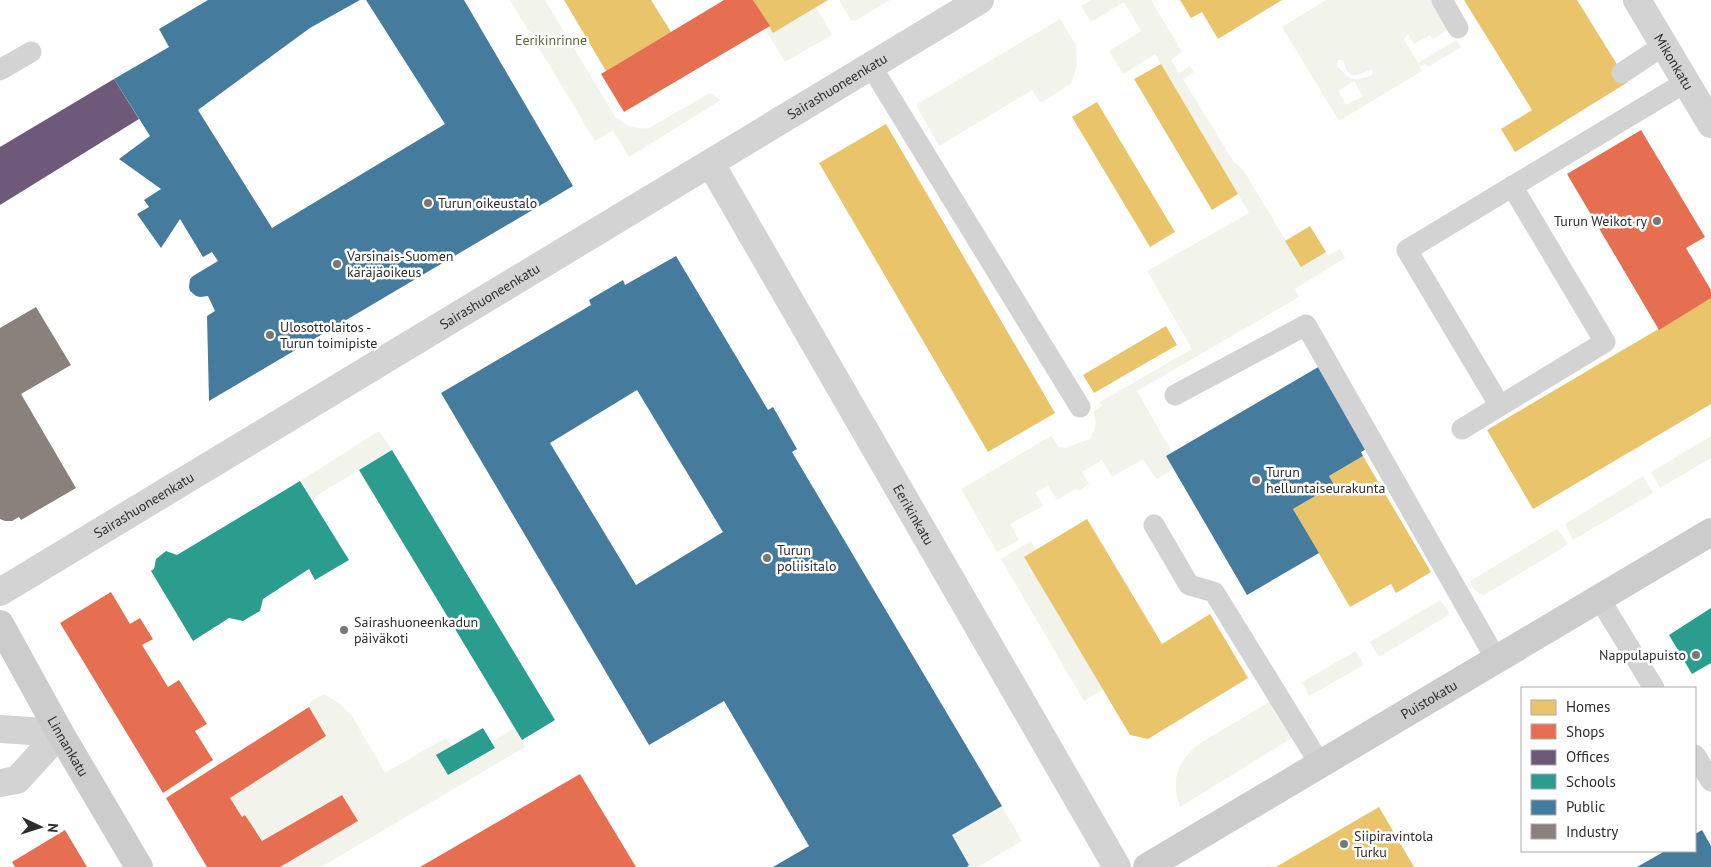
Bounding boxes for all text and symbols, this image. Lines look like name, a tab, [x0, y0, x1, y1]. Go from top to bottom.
street label: Mikonkatu	[1650, 30, 1698, 93]
park label: Eerikinrinne	[515, 31, 587, 49]
street label: Sairashuoneenkatu	[784, 49, 891, 123]
place label: Turun oikeustalo	[438, 194, 537, 212]
marker: Turun oikeustalo	[422, 197, 434, 209]
place label: Turun Weikot ry	[1554, 212, 1647, 230]
marker: Turun Weikot ry	[1651, 215, 1663, 227]
place label: Varsinais-Suomen käräjäoikeus	[346, 247, 454, 281]
marker: Varsinais-Suomen käräjäoikeus	[331, 258, 343, 270]
street label: Sairashuoneenkatu	[436, 259, 543, 333]
place label: Ulosottolaitos - Turun toimipiste	[280, 318, 377, 352]
marker: Ulosottolaitos - Turun toimipiste	[264, 329, 276, 341]
place label: Turun helluntaiseurakunta	[1266, 463, 1386, 497]
street label: Sairashuoneenkatu	[90, 468, 197, 542]
marker: Turun helluntaiseurakunta	[1250, 474, 1262, 486]
street label: Eerikinkatu	[889, 481, 938, 548]
place label: Turun poliisitalo	[777, 541, 837, 575]
marker: Turun poliisitalo	[761, 552, 773, 564]
place label: Sairashuoneenkadun päiväkoti	[354, 613, 478, 647]
marker: Sairashuoneenkadun päiväkoti	[338, 624, 350, 636]
place label: Nappulapuisto	[1599, 646, 1686, 664]
marker: Nappulapuisto	[1690, 649, 1702, 661]
street label: Puistokatu	[1397, 676, 1461, 723]
legend	[1521, 687, 1696, 852]
text: Homes	[1566, 697, 1610, 716]
street label: Linnankatu	[43, 713, 93, 780]
text: Shops	[1566, 722, 1605, 741]
text: Offices	[1566, 747, 1610, 766]
text: Schools	[1566, 772, 1616, 791]
text: Public	[1566, 797, 1605, 816]
north arrow	[15, 802, 65, 852]
text: Industry	[1566, 822, 1618, 841]
text: N	[44, 823, 62, 833]
place label: Siipiravintola Turku	[1354, 827, 1433, 861]
marker: Siipiravintola Turku	[1338, 838, 1350, 850]

